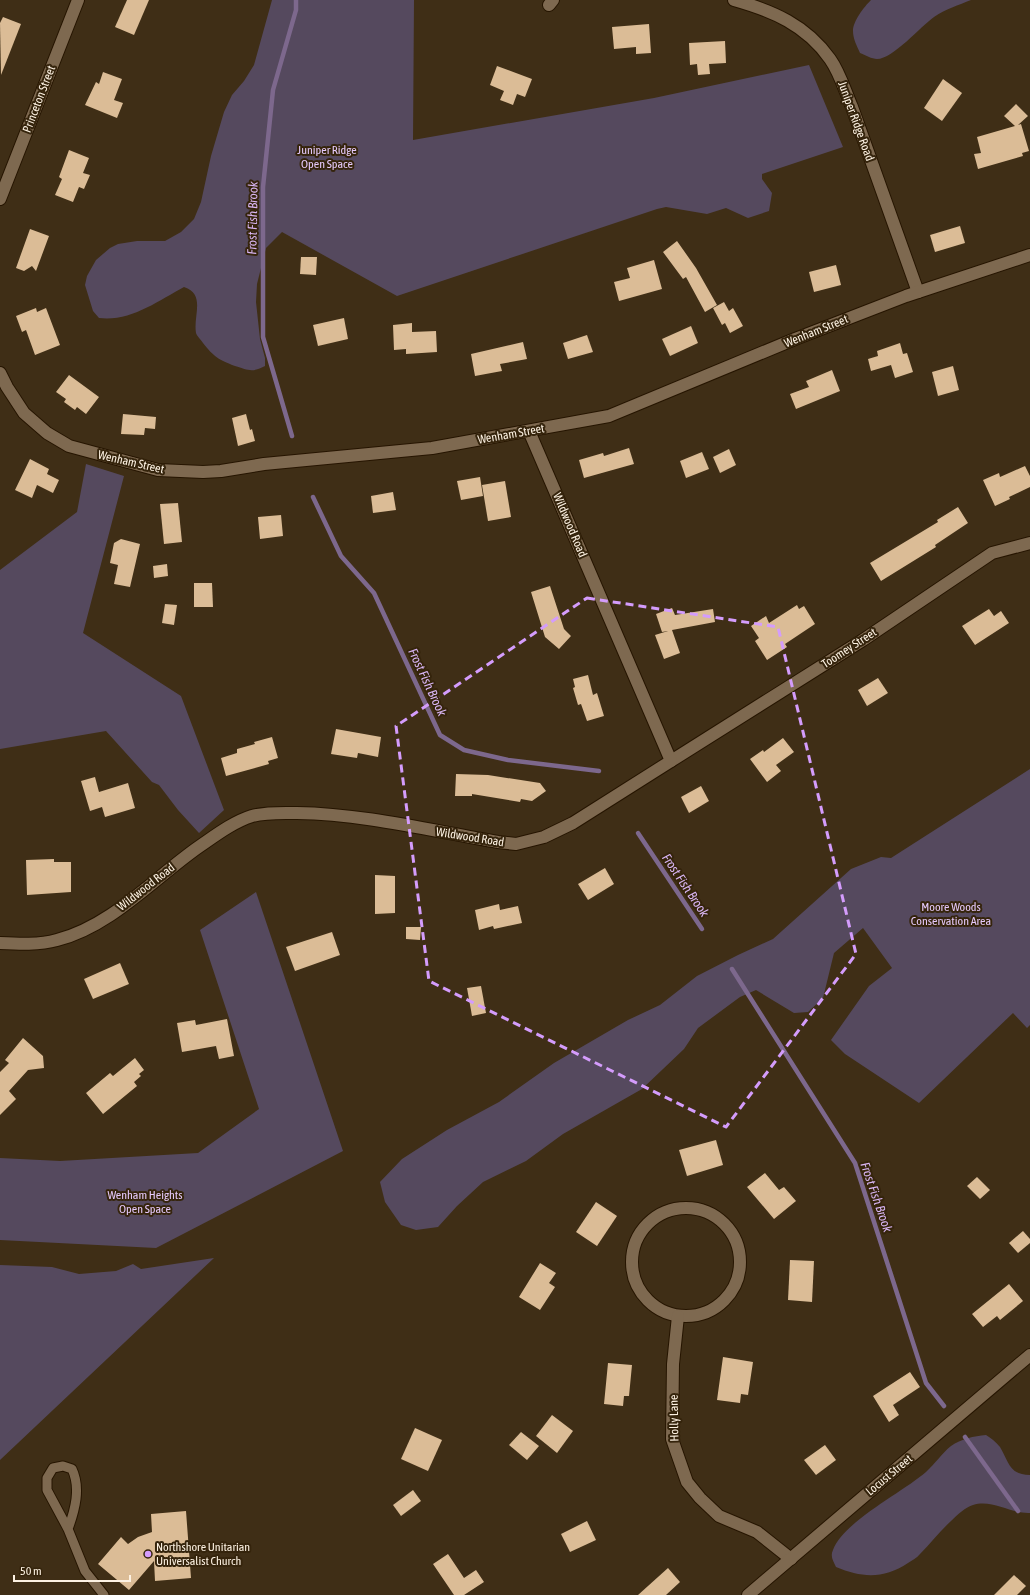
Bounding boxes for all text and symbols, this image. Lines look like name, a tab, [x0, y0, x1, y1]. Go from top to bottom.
street label: Princeton Street	[20, 63, 58, 134]
street label: Juniper Ridge Road	[835, 79, 877, 163]
park label: Juniper Ridge Open Space	[297, 143, 357, 171]
water label: Frost Fish Brook	[244, 181, 261, 255]
street label: Wenham Street	[782, 312, 850, 350]
street label: Wenham Street	[476, 421, 546, 447]
street label: Wenham Street	[96, 448, 166, 477]
street label: Wildwood Road	[550, 491, 590, 559]
street label: Toomey Street	[819, 625, 880, 671]
water label: Frost Fish Brook	[405, 646, 450, 719]
street label: Wildwood Road	[435, 825, 505, 849]
water label: Frost Fish Brook	[659, 851, 712, 920]
street label: Wildwood Road	[115, 860, 177, 914]
park label: Moore Woods Conservation Area	[911, 900, 991, 928]
water label: Frost Fish Brook	[858, 1160, 896, 1234]
park label: Wenham Heights Open Space	[107, 1188, 183, 1216]
street label: Holly Lane	[667, 1394, 681, 1442]
street label: Locust Street	[863, 1451, 915, 1498]
place label: Northshore Unitarian Universalist Church	[156, 1540, 250, 1568]
marker: Northshore Unitarian Universalist Church	[143, 1549, 153, 1559]
scale bar	[14, 1557, 130, 1583]
text: 50 m	[20, 1564, 42, 1578]

